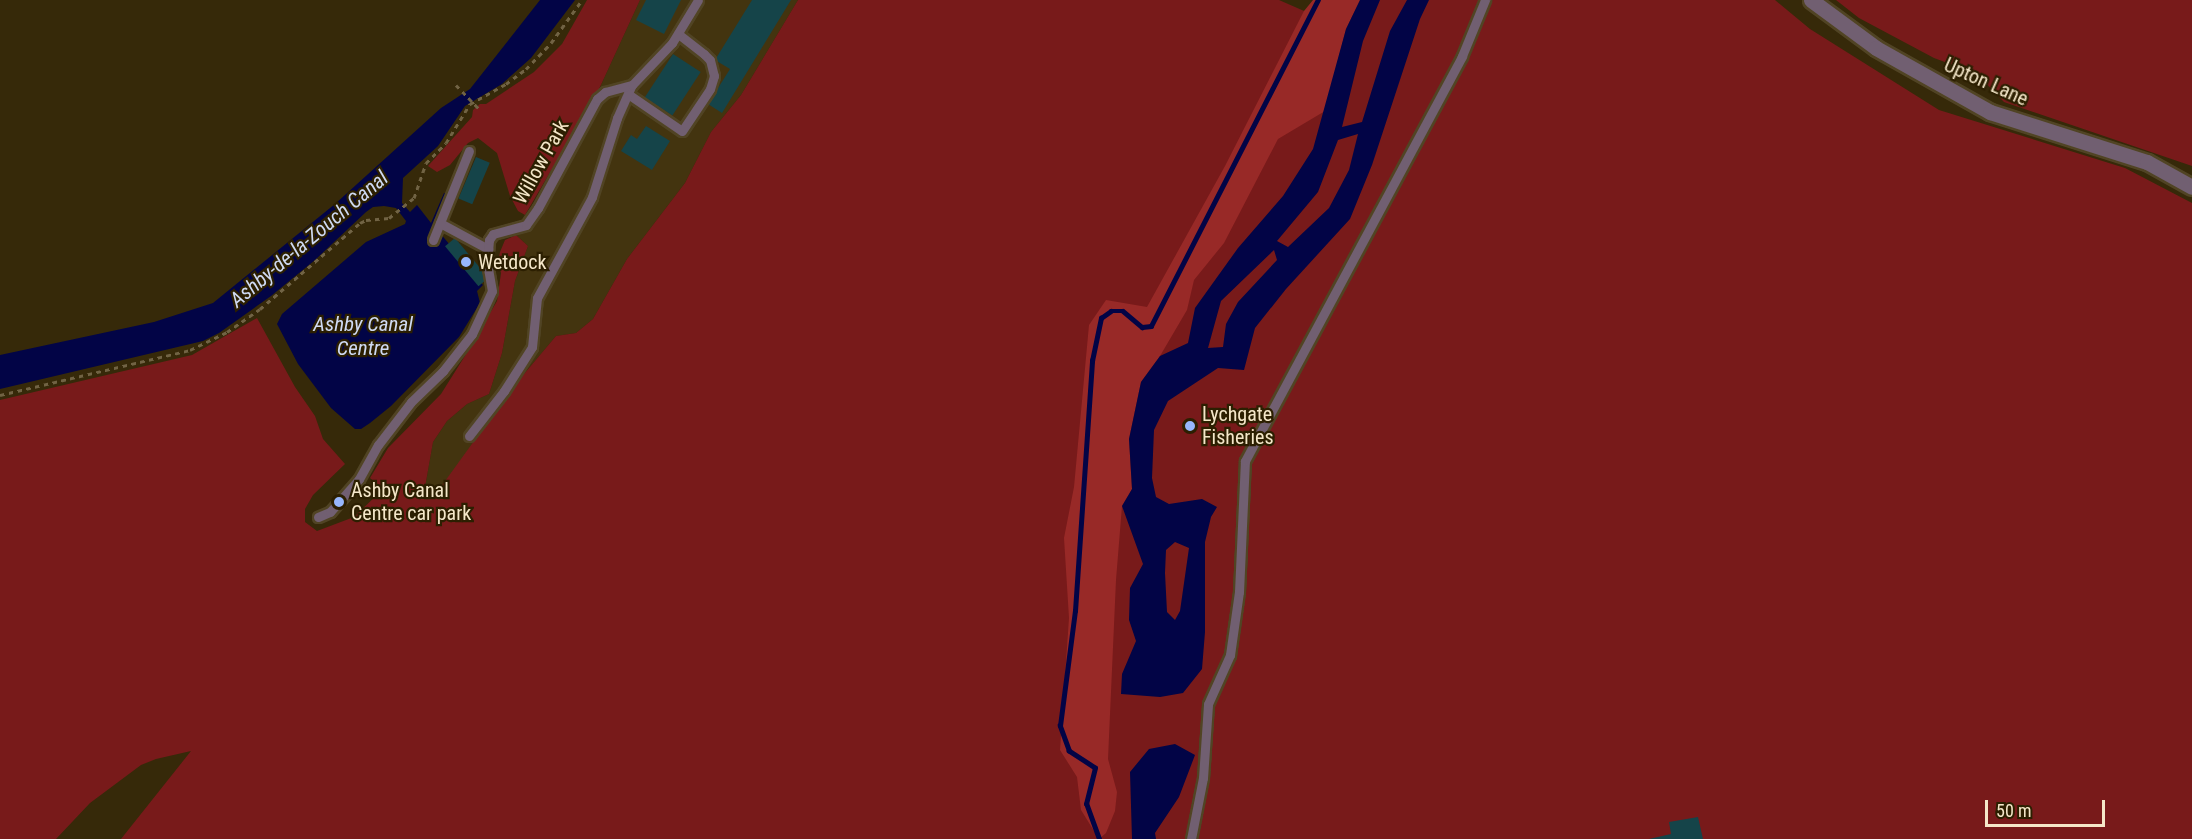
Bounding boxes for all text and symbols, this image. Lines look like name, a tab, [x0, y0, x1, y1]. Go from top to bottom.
street label: Upton Lane	[1940, 53, 2032, 111]
street label: Willow Park	[508, 116, 574, 208]
water label: Ashby-de-la-Zouch Canal	[225, 165, 393, 313]
place label: Wetdock	[478, 250, 546, 274]
marker: Wetdock	[459, 255, 473, 269]
water label: Ashby Canal Centre	[313, 311, 413, 361]
place label: Lychgate Fisheries	[1202, 402, 1274, 449]
marker: Lychgate Fisheries	[1183, 419, 1197, 433]
place label: Ashby Canal Centre car park	[351, 478, 471, 525]
marker: Ashby Canal Centre car park	[332, 495, 346, 509]
scale bar	[1988, 788, 2108, 826]
text: 50 m	[1996, 800, 2031, 821]

